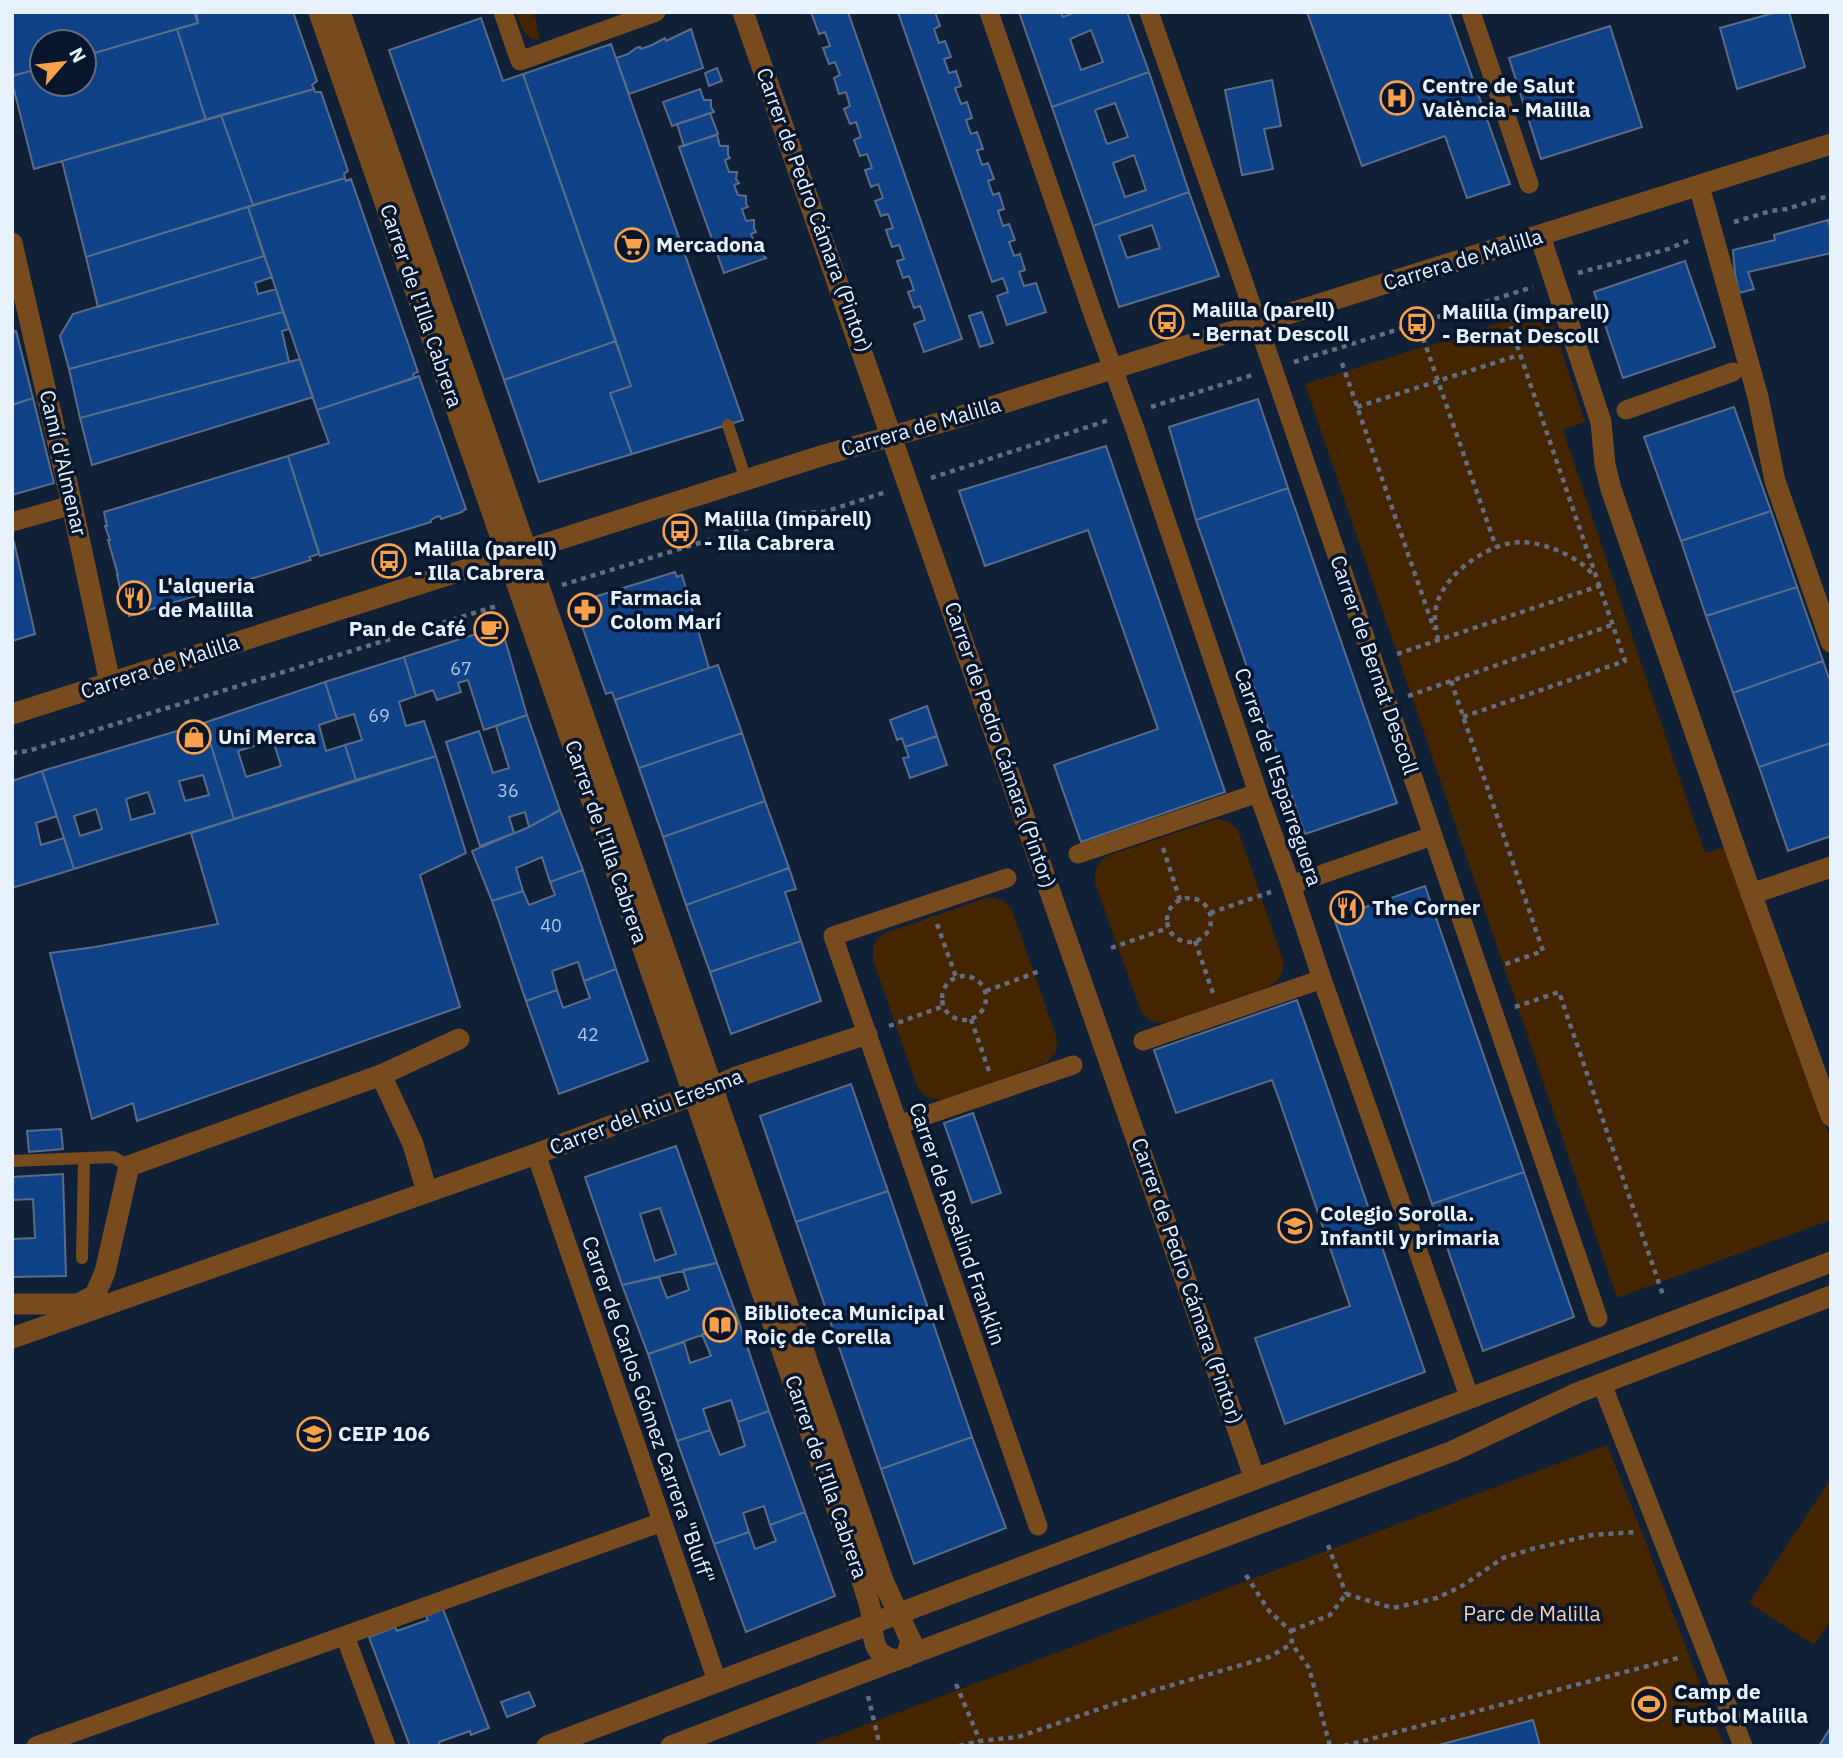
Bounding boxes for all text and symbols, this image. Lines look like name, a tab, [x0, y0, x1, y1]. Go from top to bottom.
north arrow	[28, 28, 98, 98]
text: N	[64, 43, 92, 67]
street label: Carrer de Pedro Cámara (Pintor)	[750, 63, 880, 356]
place label: Centre de Salut València - Malilla	[1422, 71, 1591, 123]
hospital icon: Centre de Salut València - Malilla	[1378, 79, 1416, 117]
street label: Carrer de l'Illa Cabrera	[374, 200, 470, 411]
street label: Carrera de Malilla	[1380, 221, 1546, 297]
supermarket icon: Mercadona	[613, 226, 651, 264]
place label: Mercadona	[656, 230, 765, 258]
place label: Malilla (parell) - Bernat Descoll	[1192, 295, 1349, 347]
place label: Malilla (imparell) - Bernat Descoll	[1442, 297, 1609, 349]
bus stop icon: Malilla (parell) - Bernat Descoll	[1148, 303, 1186, 341]
bus stop icon: Malilla (imparell) - Bernat Descoll	[1398, 305, 1436, 343]
street label: Camí d'Almenar	[34, 387, 94, 539]
street label: Carrera de Malilla	[837, 390, 1004, 462]
place label: Malilla (imparell) - Illa Cabrera	[704, 504, 871, 556]
bus stop icon: Malilla (imparell) - Illa Cabrera	[661, 512, 699, 550]
place label: Malilla (parell) - Illa Cabrera	[414, 534, 557, 586]
bus stop icon: Malilla (parell) - Illa Cabrera	[370, 542, 408, 580]
street label: Carrer de Bernat Descoll	[1324, 551, 1426, 778]
place label: L'alqueria de Malilla	[158, 571, 255, 623]
restaurant icon: L'alqueria de Malilla	[115, 579, 153, 617]
place label: Farmacia Colom Marí	[610, 583, 722, 635]
pharmacy icon: Farmacia Colom Marí	[566, 591, 604, 629]
street label: Carrer de Pedro Cámara (Pintor)	[939, 598, 1063, 892]
cafe icon: Pan de Café	[472, 610, 510, 648]
place label: Pan de Café	[349, 614, 466, 642]
street label: Carrera de Malilla	[77, 627, 243, 705]
house number: 67	[450, 657, 472, 680]
street label: Carrer de l'Esparreguera	[1228, 664, 1329, 890]
house number: 69	[368, 704, 390, 727]
shop icon: Uni Merca	[175, 718, 213, 756]
place label: Uni Merca	[218, 722, 316, 750]
street label: Carrer de l'Illa Cabrera	[559, 736, 655, 947]
house number: 36	[497, 779, 519, 802]
restaurant icon: The Corner	[1328, 889, 1366, 927]
place label: The Corner	[1372, 893, 1481, 921]
house number: 40	[540, 914, 562, 937]
house number: 42	[577, 1023, 599, 1046]
street label: Carrer del Riu Eresma	[545, 1061, 746, 1161]
street label: Carrer de Rosalind Franklin	[903, 1099, 1013, 1349]
street label: Carrer de Pedro Cámara (Pintor)	[1126, 1134, 1250, 1428]
place label: Colegio Sorolla. Infantil y primaria	[1320, 1199, 1500, 1251]
school or university icon: Colegio Sorolla. Infantil y primaria	[1276, 1207, 1314, 1245]
street label: Carrer de Carlos Gómez Carrera "Bluff"	[576, 1232, 722, 1587]
place label: Biblioteca Municipal Roiç de Corella	[744, 1298, 945, 1350]
library icon: Biblioteca Municipal Roiç de Corella	[701, 1306, 739, 1344]
street label: Carrer de l'Illa Cabrera	[779, 1371, 875, 1582]
school or university icon: CEIP 106	[295, 1415, 333, 1453]
place label: CEIP 106	[338, 1419, 430, 1447]
park label: Parc de Malilla	[1463, 1599, 1601, 1627]
place label: Camp de Futbol Malilla	[1674, 1677, 1808, 1729]
sports icon: Camp de Futbol Malilla	[1630, 1685, 1668, 1723]

